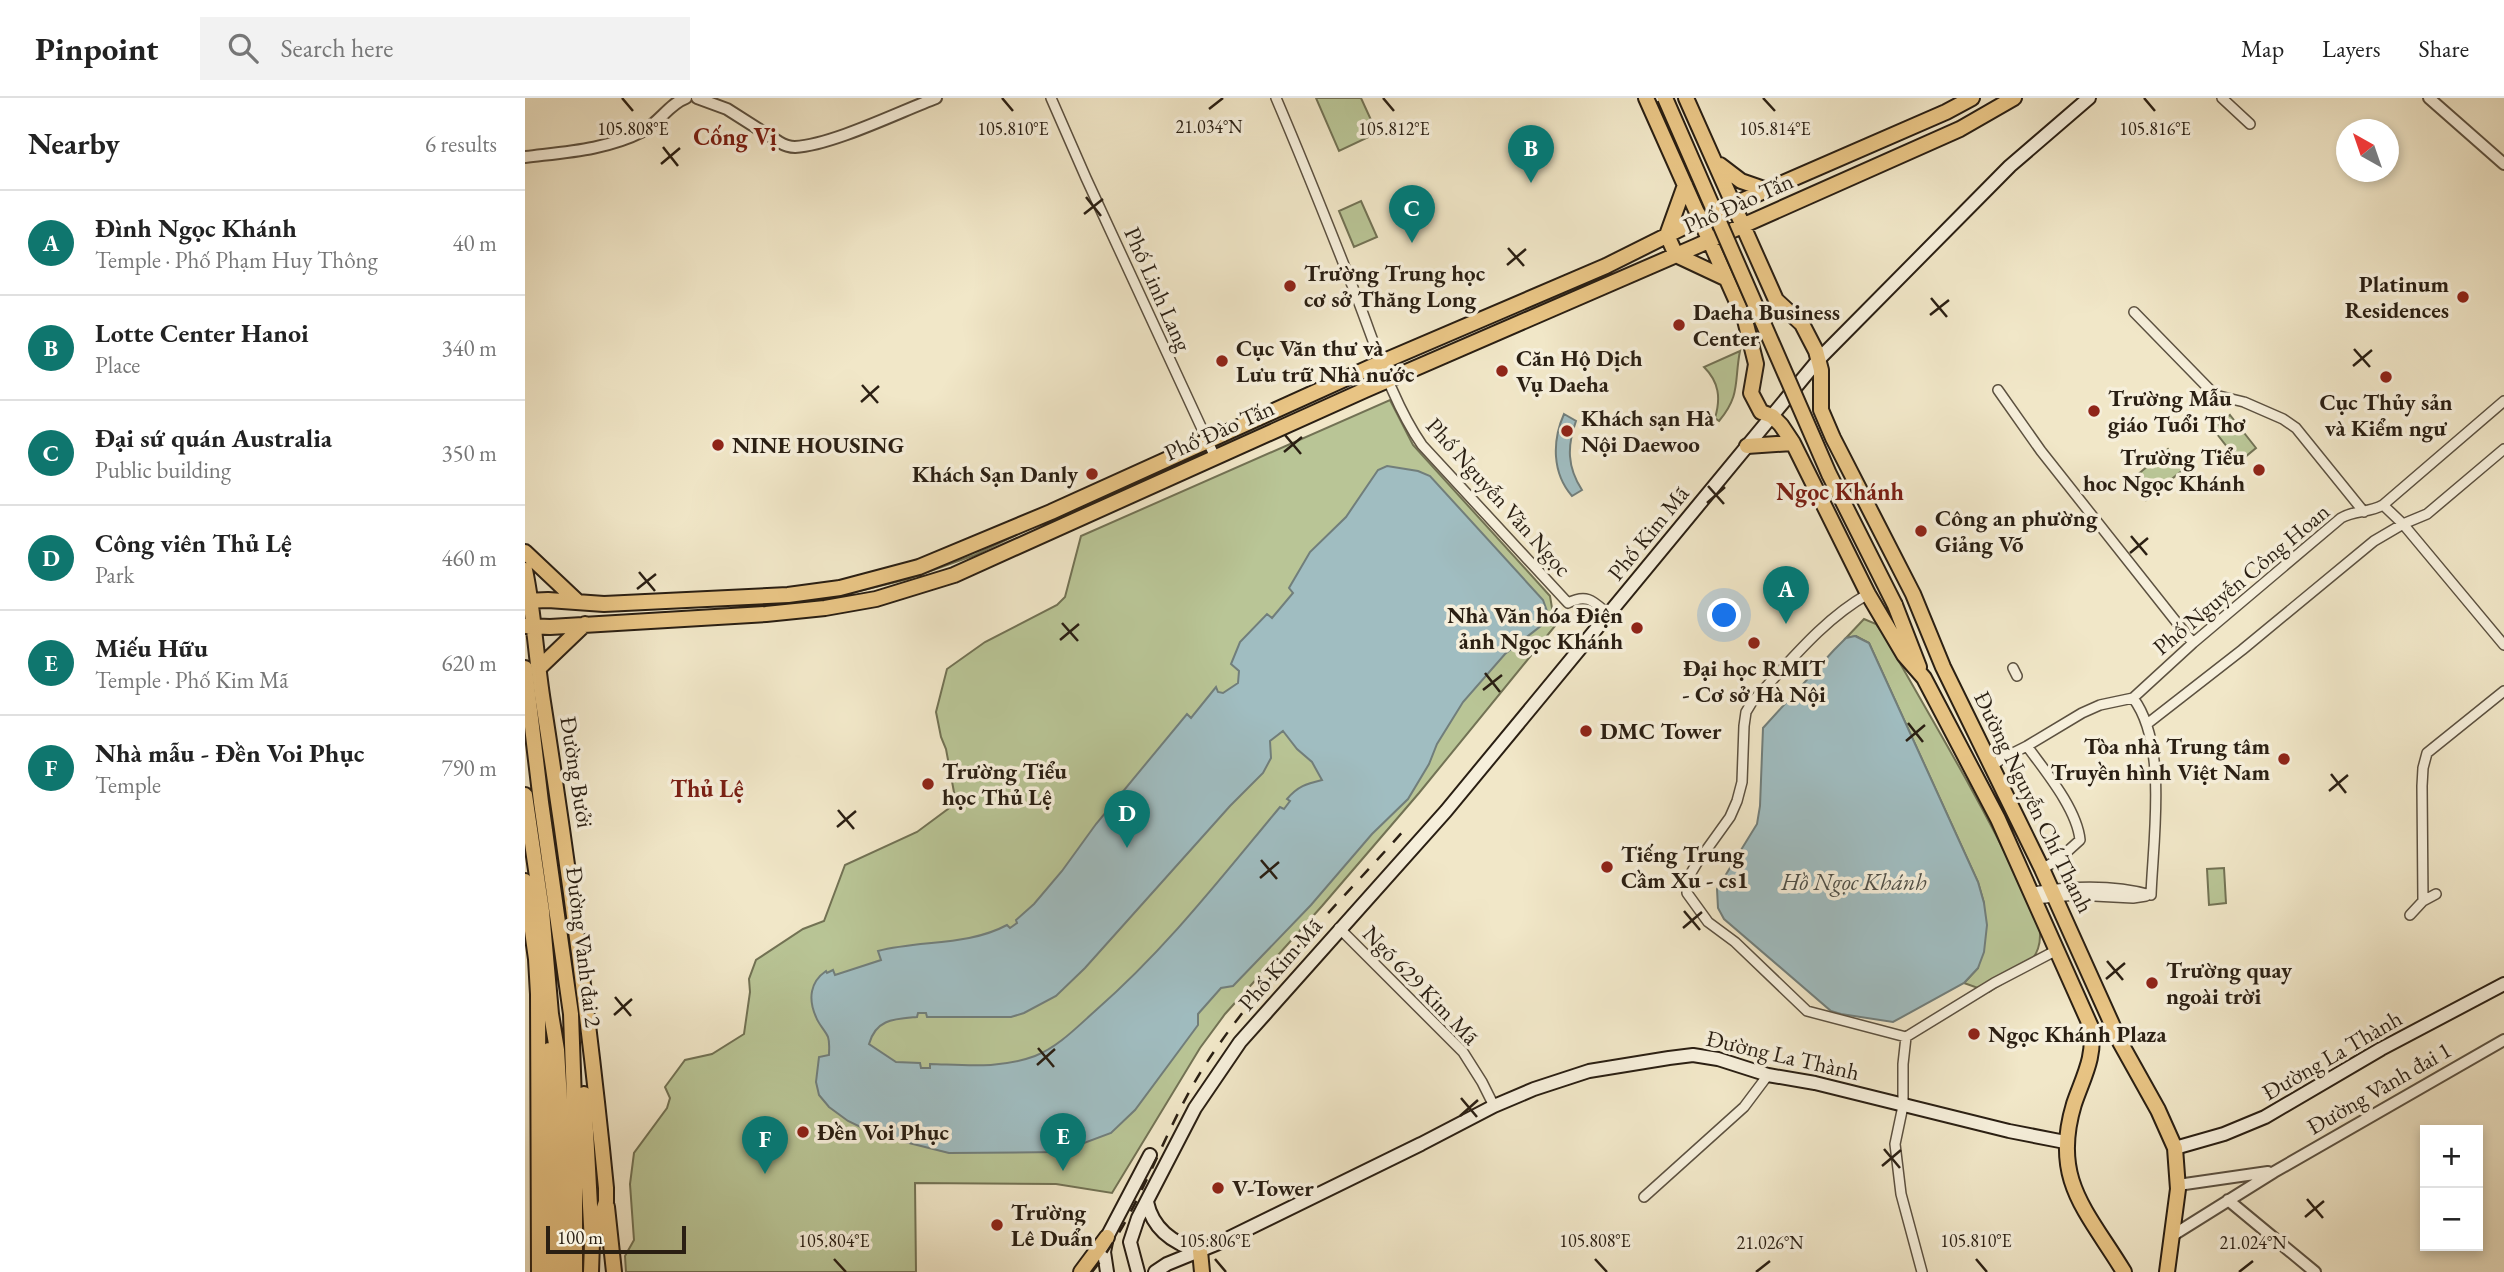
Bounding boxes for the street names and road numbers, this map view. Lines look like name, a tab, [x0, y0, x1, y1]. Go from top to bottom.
street label: Phố Đào Tấn	[1678, 165, 1798, 241]
street label: Phố Linh Lang	[1117, 222, 1199, 357]
street label: Phố Đào Tấn	[1159, 392, 1279, 468]
street label: Phố Nguyễn Văn Ngọc	[1420, 411, 1578, 583]
street label: Phố Kim Mã	[1601, 479, 1696, 587]
street label: Phố Nguyễn Công Hoan	[2147, 496, 2335, 662]
street label: Đường Nguyễn Chí Thanh	[1967, 686, 2101, 918]
street label: Đường Bưởi	[553, 714, 601, 830]
street label: Đường Vành đai 2	[559, 865, 609, 1029]
street label: Phố Kim Mã	[1231, 911, 1329, 1017]
street label: Ngõ 629 Kim Mã	[1356, 919, 1486, 1052]
street label: Đường La Thành	[2257, 1003, 2407, 1107]
street label: Đường La Thành	[1703, 1023, 1863, 1087]
street label: Đường Vành đai 1	[2302, 1035, 2456, 1141]

